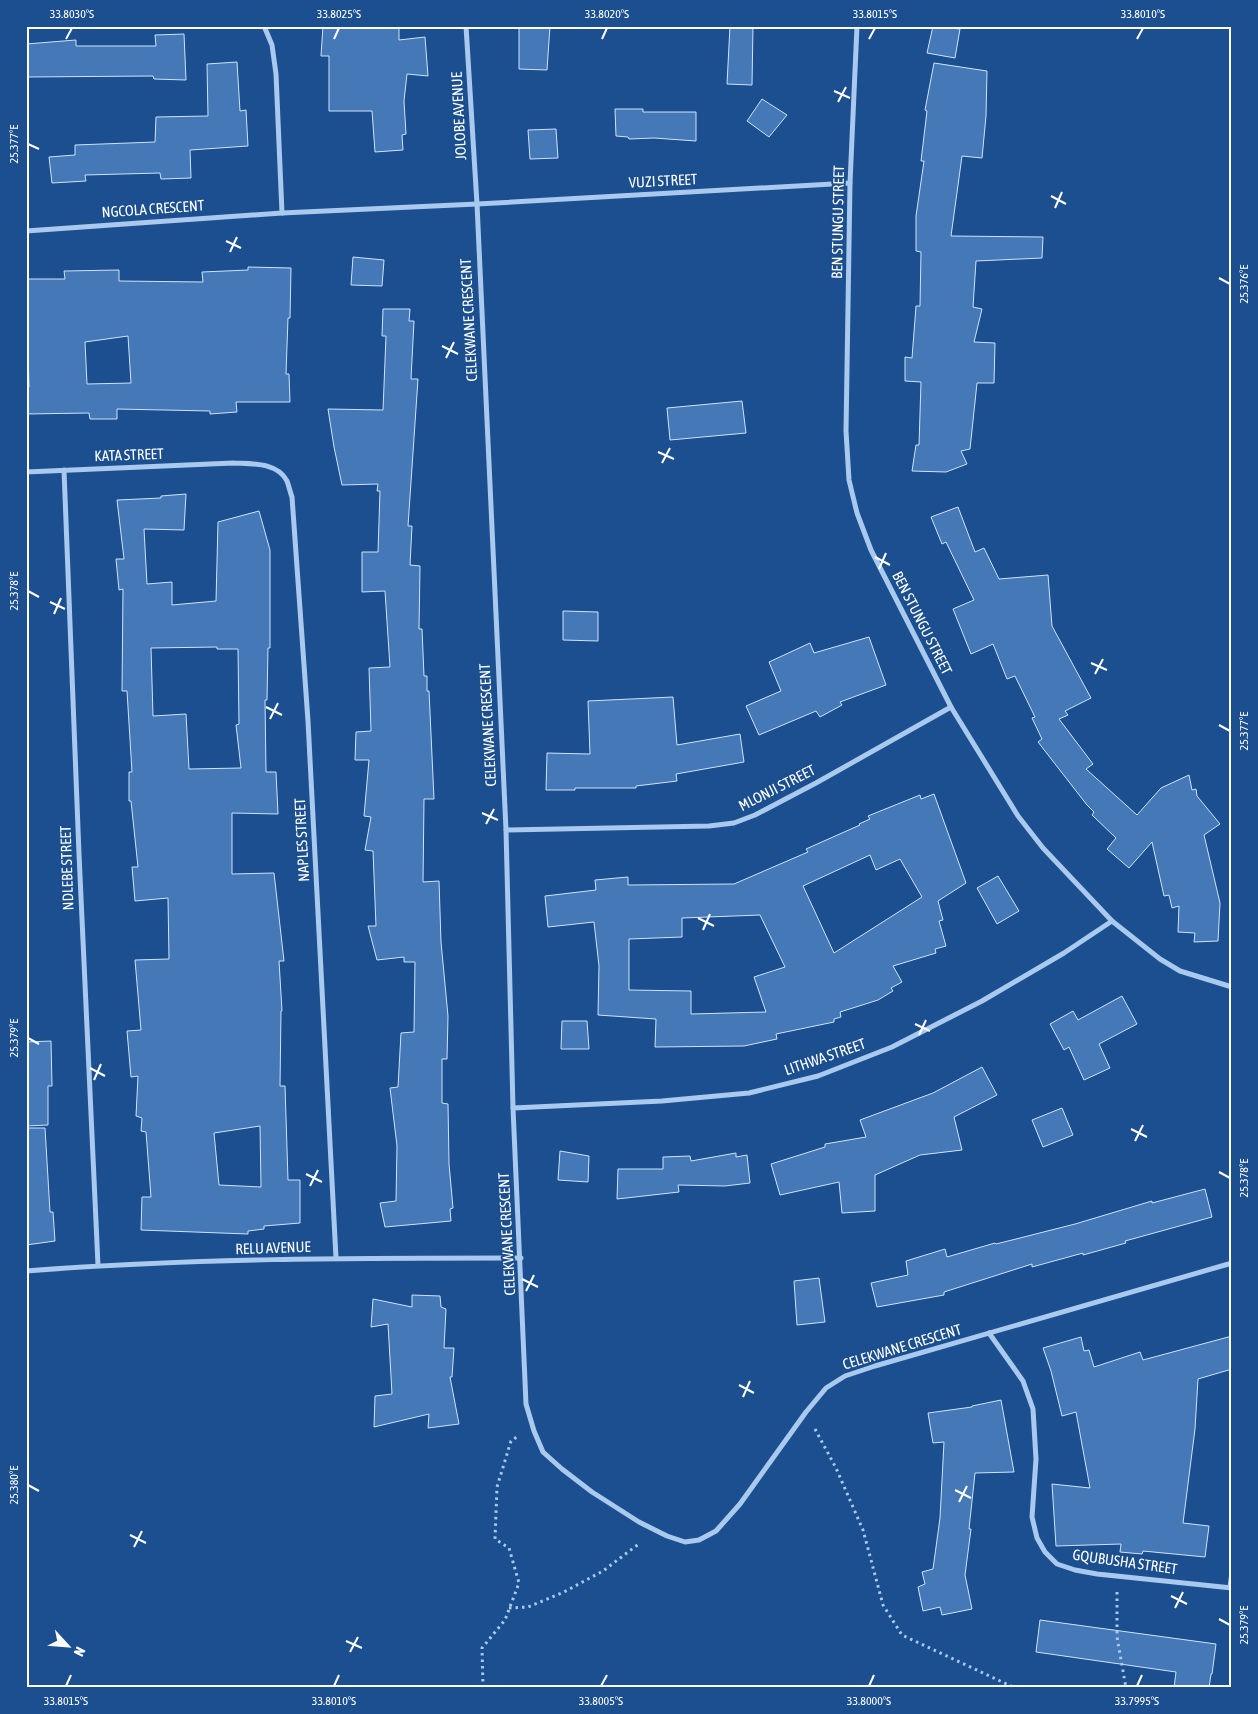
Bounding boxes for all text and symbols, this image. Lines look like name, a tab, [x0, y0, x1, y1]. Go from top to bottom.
text: 33.8030°S	[50, 7, 94, 21]
text: 33.8025°S	[317, 7, 361, 21]
text: 33.8020°S	[585, 7, 629, 21]
text: 33.8015°S	[853, 7, 897, 21]
text: 33.8010°S	[1121, 7, 1165, 21]
street label: JOLOBE AVENUE	[448, 71, 469, 161]
text: 25.377°E	[7, 125, 21, 163]
street label: BEN STUNGU STREET	[828, 165, 847, 279]
street label: VUZI STREET	[628, 170, 698, 191]
street label: NGCOLA CRESCENT	[101, 196, 205, 221]
street label: CELEKWANE CRESCENT	[457, 258, 480, 382]
text: 25.376°E	[1237, 265, 1251, 303]
street label: KATA STREET	[94, 445, 164, 464]
street label: BEN STUNGU STREET	[889, 568, 956, 678]
text: 25.378°E	[7, 572, 21, 610]
street label: CELEKWANE CRESCENT	[476, 663, 499, 787]
text: 25.377°E	[1237, 712, 1251, 750]
street label: MLONJI STREET	[736, 761, 818, 814]
street label: NAPLES STREET	[291, 797, 312, 882]
street label: NDLEBE STREET	[57, 825, 76, 911]
text: 25.379°E	[7, 1019, 21, 1057]
street label: LITHWA STREET	[782, 1035, 868, 1078]
text: 25.378°E	[1237, 1159, 1251, 1197]
street label: CELEKWANE CRESCENT	[495, 1172, 518, 1296]
street label: RELU AVENUE	[235, 1238, 312, 1257]
street label: CELEKWANE CRESCENT	[840, 1320, 964, 1373]
text: 25.380°E	[7, 1466, 21, 1504]
street label: GQUBUSHA STREET	[1072, 1546, 1179, 1577]
text: 25.379°E	[1237, 1606, 1251, 1644]
north arrow	[42, 1622, 92, 1672]
text: N	[71, 1644, 89, 1659]
text: 33.8015°S	[44, 1694, 88, 1708]
text: 33.8010°S	[312, 1694, 356, 1708]
text: 33.8005°S	[579, 1694, 623, 1708]
text: 33.8000°S	[847, 1694, 891, 1708]
text: 33.7995°S	[1115, 1694, 1159, 1708]

